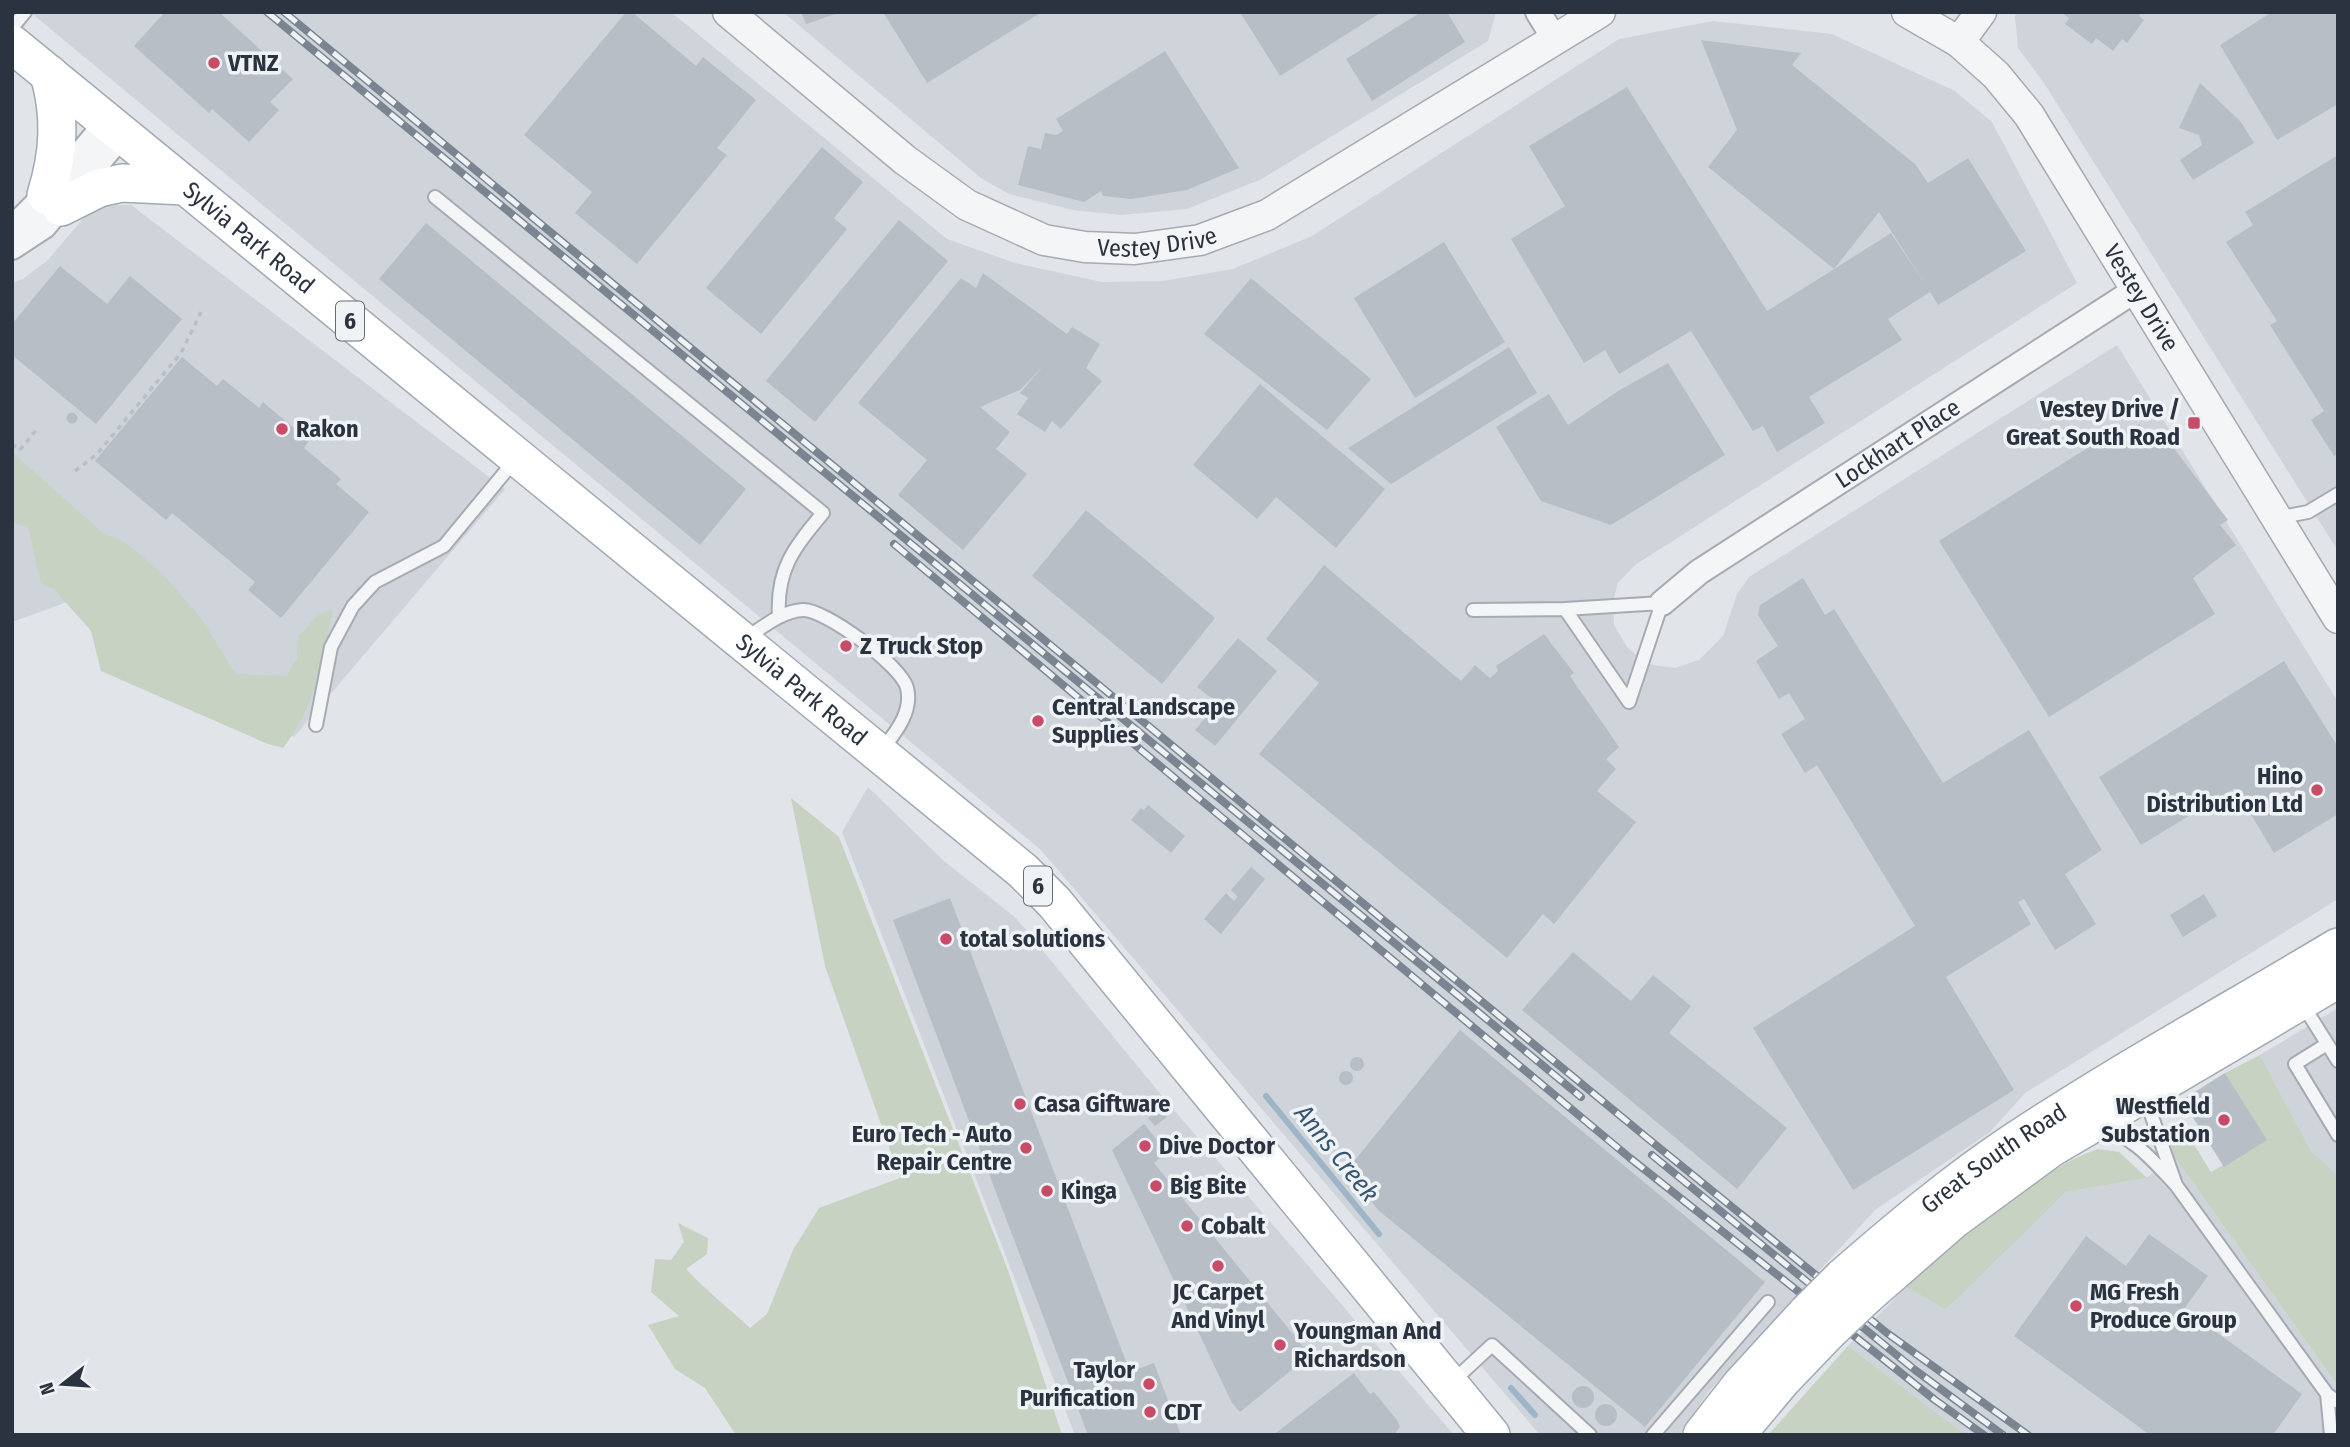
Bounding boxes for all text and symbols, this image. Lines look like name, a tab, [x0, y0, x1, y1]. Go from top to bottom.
place label: VTNZ	[227, 49, 279, 77]
marker: VTNZ	[206, 55, 222, 71]
street label: Sylvia Park Road	[178, 176, 320, 299]
street label: Vestey Drive	[1097, 221, 1221, 263]
street label: Vestey Drive	[2098, 239, 2185, 356]
road number: 6	[336, 302, 364, 340]
street label: Lockhart Place	[1830, 393, 1965, 494]
place label: Vestey Drive / Great South Road	[2006, 395, 2180, 451]
place label: Rakon	[296, 415, 358, 443]
marker: Vestey Drive / Great South Road	[2186, 415, 2202, 431]
marker: Rakon	[274, 421, 290, 437]
street label: Sylvia Park Road	[730, 628, 873, 752]
place label: Z Truck Stop	[860, 632, 983, 660]
marker: Z Truck Stop	[838, 638, 854, 654]
place label: Central Landscape Supplies	[1052, 693, 1235, 749]
marker: Central Landscape Supplies	[1030, 713, 1046, 729]
place label: Hino Distribution Ltd	[2146, 762, 2303, 818]
marker: Hino Distribution Ltd	[2309, 782, 2325, 798]
road number: 6	[1024, 866, 1052, 906]
place label: total solutions	[960, 925, 1106, 953]
marker: total solutions	[938, 931, 954, 947]
place label: Casa Giftware	[1034, 1090, 1171, 1118]
place label: Westfield Substation	[2101, 1092, 2210, 1148]
marker: Casa Giftware	[1012, 1096, 1028, 1112]
water label: Anns Creek	[1287, 1098, 1385, 1208]
street label: Great South Road	[1915, 1098, 2072, 1219]
marker: Westfield Substation	[2216, 1112, 2232, 1128]
place label: Euro Tech - Auto Repair Centre	[852, 1120, 1012, 1176]
place label: Dive Doctor	[1159, 1132, 1275, 1160]
marker: Dive Doctor	[1137, 1138, 1153, 1154]
marker: Euro Tech - Auto Repair Centre	[1018, 1140, 1034, 1156]
place label: Big Bite	[1170, 1172, 1246, 1200]
place label: Kinga	[1061, 1177, 1117, 1205]
marker: Big Bite	[1148, 1178, 1164, 1194]
marker: Kinga	[1039, 1183, 1055, 1199]
place label: Cobalt	[1201, 1212, 1266, 1240]
marker: Cobalt	[1179, 1218, 1195, 1234]
marker: JC Carpet And Vinyl	[1210, 1258, 1226, 1274]
place label: JC Carpet And Vinyl	[1171, 1278, 1265, 1334]
place label: MG Fresh Produce Group	[2090, 1278, 2237, 1334]
marker: MG Fresh Produce Group	[2068, 1298, 2084, 1314]
place label: Youngman And Richardson	[1293, 1317, 1442, 1373]
marker: Youngman And Richardson	[1272, 1337, 1288, 1353]
north arrow	[28, 1349, 98, 1419]
place label: Taylor Purification	[1020, 1356, 1135, 1412]
marker: Taylor Purification	[1141, 1376, 1157, 1392]
text: N	[35, 1380, 60, 1398]
place label: CDT	[1164, 1398, 1202, 1426]
marker: CDT	[1142, 1404, 1158, 1420]

